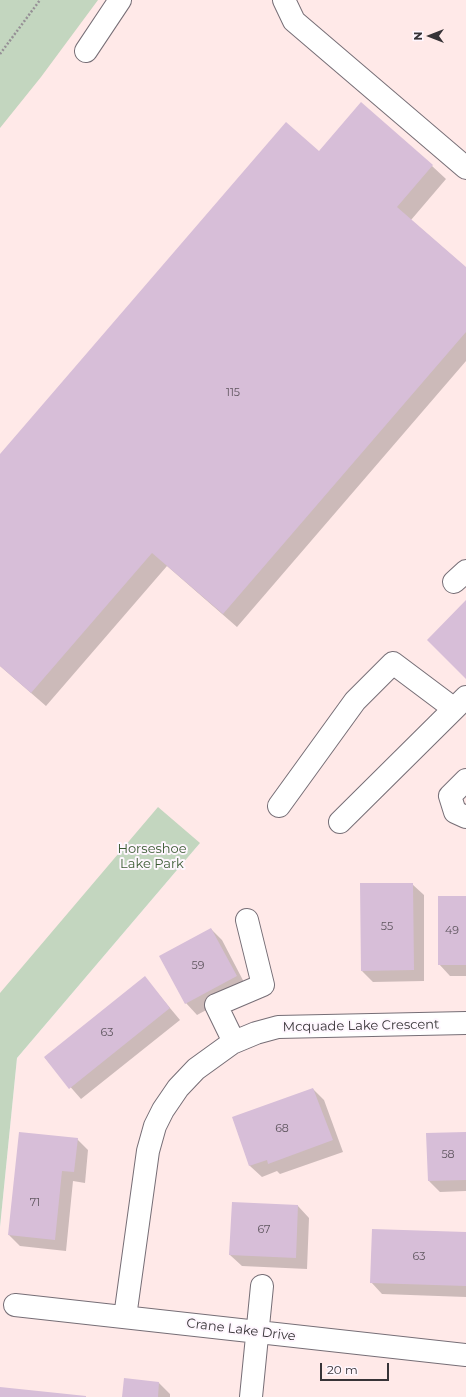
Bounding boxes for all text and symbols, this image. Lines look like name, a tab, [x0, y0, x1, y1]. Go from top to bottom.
north arrow	[410, 16, 450, 56]
text: N	[411, 32, 425, 40]
house number: 115	[226, 386, 240, 400]
park label: Horseshoe Lake Park	[117, 841, 187, 872]
house number: 55	[381, 920, 393, 934]
house number: 49	[445, 924, 459, 938]
house number: 59	[192, 959, 204, 973]
street label: Mcquade Lake Crescent	[283, 1017, 439, 1035]
house number: 63	[101, 1026, 113, 1040]
house number: 68	[275, 1122, 289, 1136]
house number: 58	[441, 1148, 455, 1162]
house number: 71	[30, 1196, 40, 1210]
house number: 67	[257, 1223, 271, 1237]
house number: 63	[413, 1250, 425, 1264]
street label: Crane Lake Drive	[186, 1316, 296, 1344]
scale bar	[322, 1355, 391, 1381]
text: 20 m	[327, 1362, 358, 1377]

